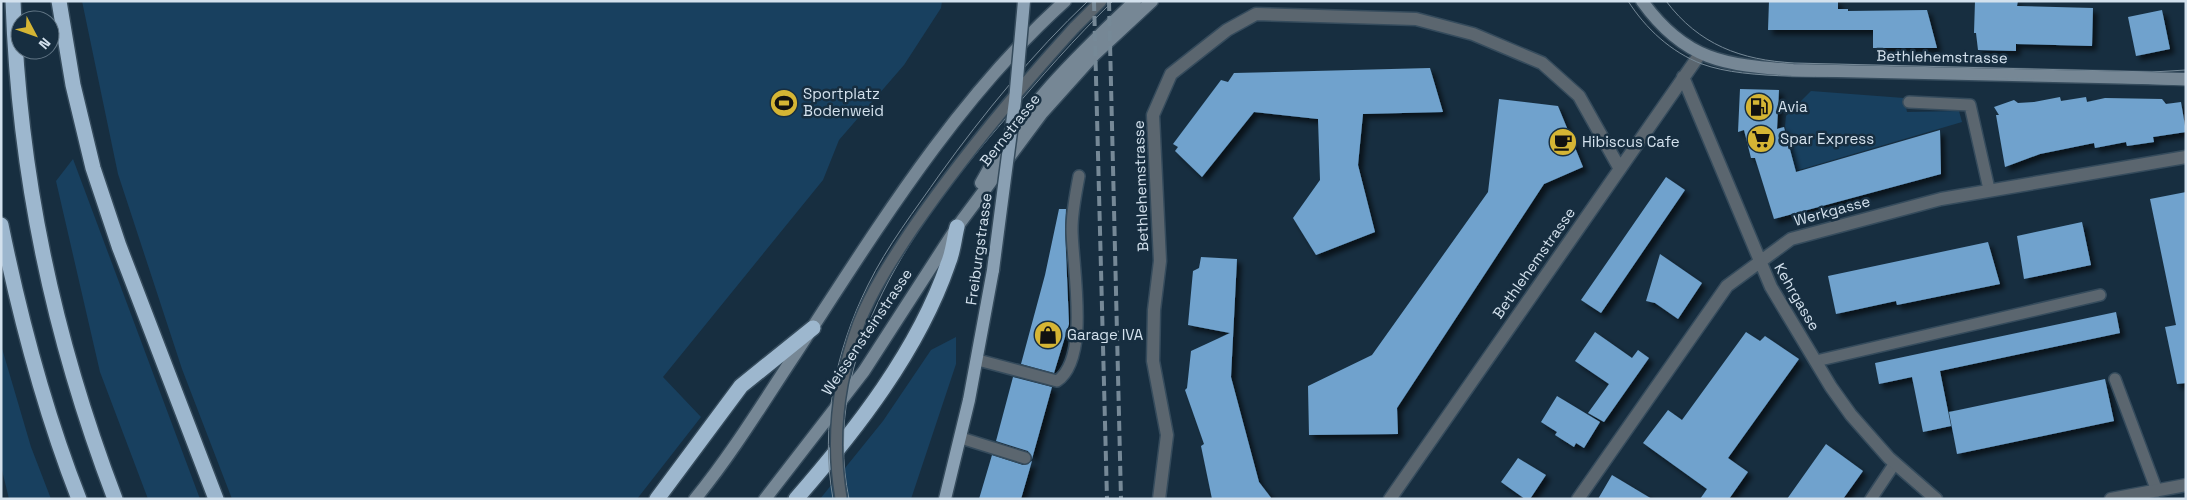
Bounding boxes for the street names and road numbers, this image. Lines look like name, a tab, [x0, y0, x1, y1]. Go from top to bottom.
street label: Bethlehemstrasse	[1876, 46, 2008, 67]
street label: Bernstrasse	[975, 89, 1044, 170]
street label: Bethlehemstrasse	[1129, 120, 1152, 252]
street label: Freiburgstrasse	[961, 191, 996, 306]
street label: Werkgasse	[1792, 191, 1872, 230]
street label: Bethlehemstrasse	[1488, 203, 1579, 322]
street label: Kehrgasse	[1770, 259, 1825, 334]
street label: Weissensteinstrasse	[817, 265, 916, 399]

